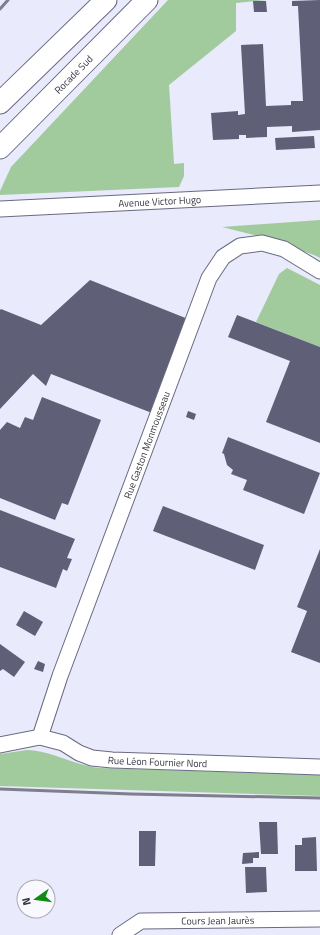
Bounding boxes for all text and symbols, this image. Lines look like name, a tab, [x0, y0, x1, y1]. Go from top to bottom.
street label: Rocade Sud	[51, 52, 96, 97]
street label: Avenue Victor Hugo	[118, 192, 202, 211]
street label: Rue Gaston Monmousseau	[120, 389, 174, 501]
street label: Rue Léon Fournier Nord	[107, 753, 207, 771]
north arrow	[16, 879, 56, 919]
text: N	[18, 896, 35, 907]
street label: Cours Jean Jaurès	[181, 913, 255, 929]

